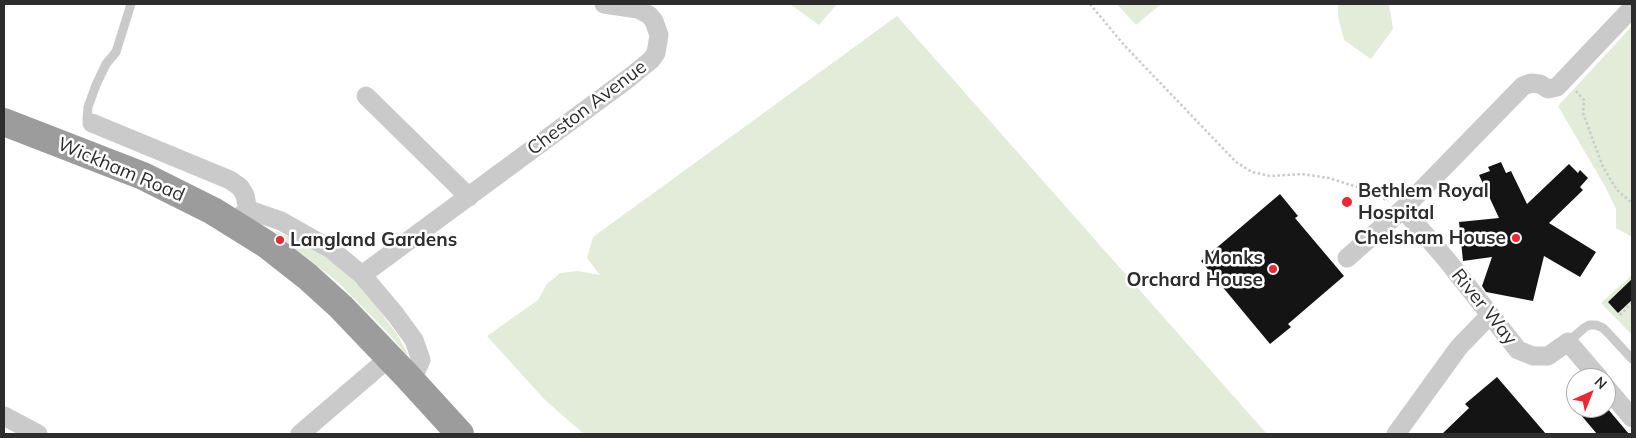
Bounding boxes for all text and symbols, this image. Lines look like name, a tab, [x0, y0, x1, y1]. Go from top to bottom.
street label: Cheston Avenue	[523, 56, 651, 160]
street label: Wickham Road	[54, 133, 188, 207]
place label: Bethlem Royal Hospital	[1358, 180, 1489, 224]
marker: Bethlem Royal Hospital	[1340, 195, 1354, 209]
place label: Chelsham House	[1354, 227, 1506, 249]
place label: Langland Gardens	[290, 229, 457, 251]
marker: Chelsham House	[1510, 232, 1522, 244]
marker: Langland Gardens	[274, 234, 286, 246]
place label: Monks Orchard House	[1126, 247, 1263, 291]
marker: Monks Orchard House	[1267, 263, 1279, 275]
street label: River Way	[1446, 264, 1522, 350]
north arrow	[1566, 368, 1616, 418]
text: N	[1591, 373, 1611, 393]

